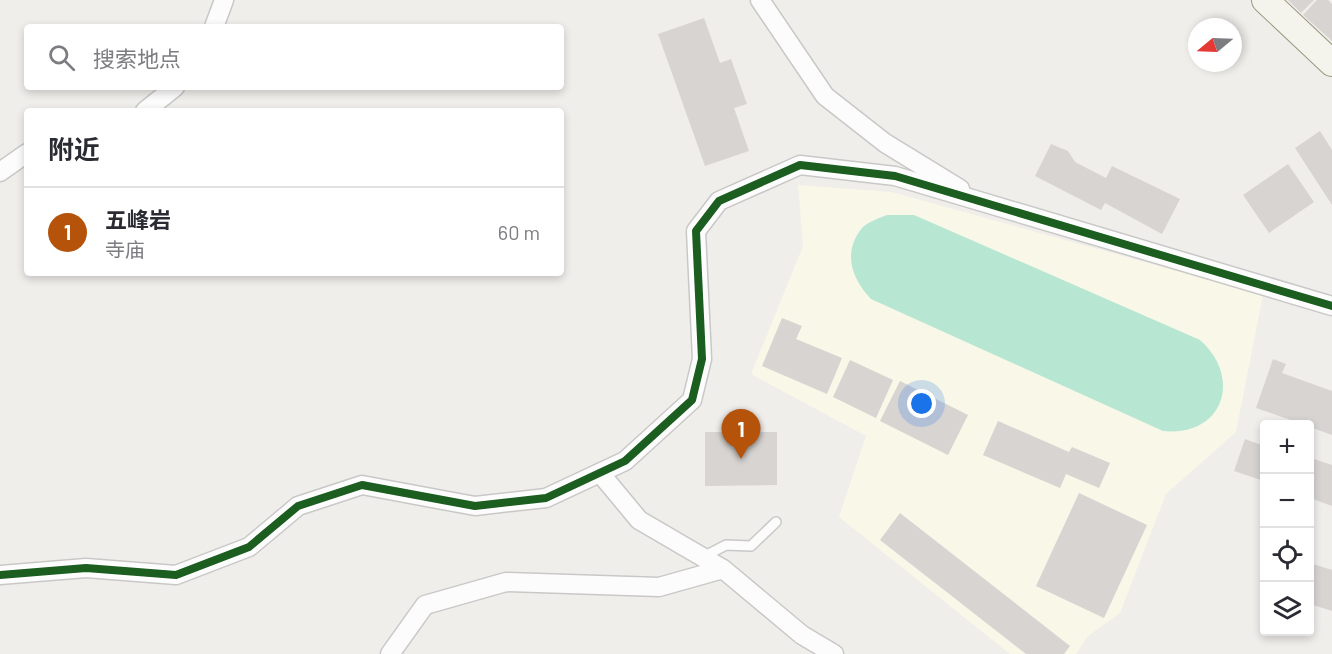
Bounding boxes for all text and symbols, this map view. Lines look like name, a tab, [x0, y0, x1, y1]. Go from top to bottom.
north arrow	[1188, 18, 1242, 72]
search box	[24, 24, 564, 90]
icon: search	[45, 41, 78, 74]
text: 搜索地点	[93, 45, 181, 71]
text: 附近	[48, 133, 100, 164]
text: 五峰岩	[105, 206, 171, 232]
text: 1	[64, 220, 71, 244]
text: 60 m	[498, 220, 540, 244]
text: 寺庙	[105, 237, 145, 261]
your location	[907, 389, 936, 418]
pin: 1	[722, 410, 760, 459]
map controls	[1260, 420, 1314, 636]
button: +	[1260, 420, 1314, 474]
button: −	[1260, 474, 1314, 528]
button: locate	[1260, 528, 1314, 582]
button: layers	[1260, 582, 1314, 636]

